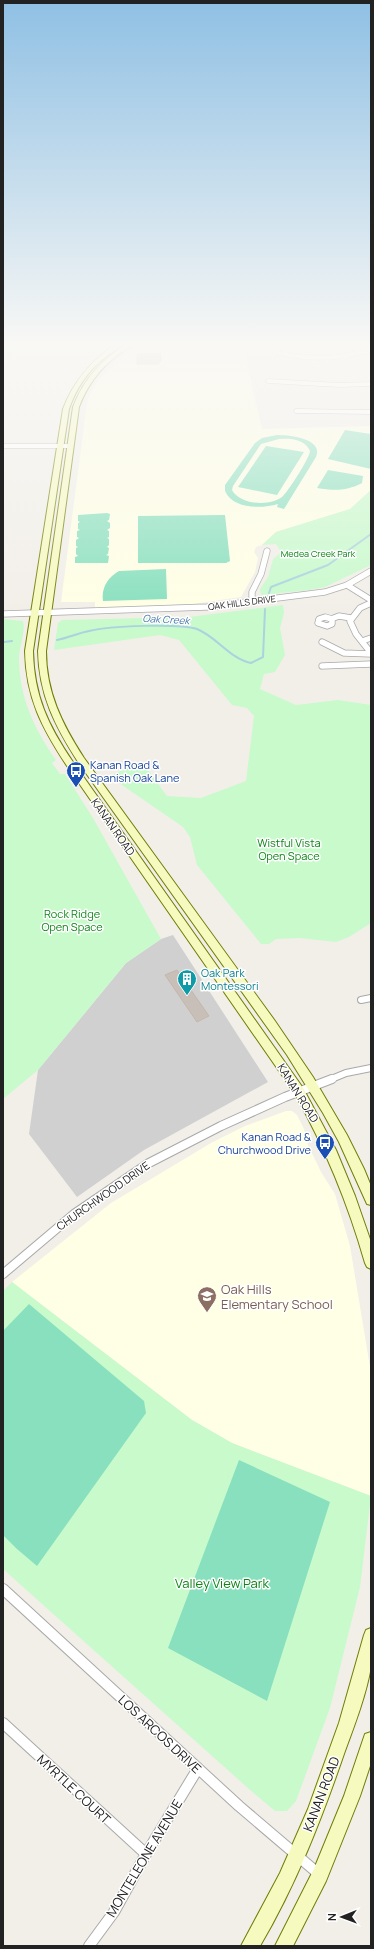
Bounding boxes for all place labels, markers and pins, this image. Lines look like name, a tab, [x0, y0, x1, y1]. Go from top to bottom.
place label: Kanan Road & Spanish Oak Lane	[90, 757, 180, 785]
bus stop icon: Kanan Road & Spanish Oak Lane	[65, 760, 87, 788]
place label: Oak Park Montessori	[201, 965, 259, 993]
building icon: Oak Park Montessori	[176, 968, 198, 996]
place label: Kanan Road & Churchwood Drive	[218, 1129, 312, 1157]
bus stop icon: Kanan Road & Churchwood Drive	[314, 1132, 336, 1160]
place label: Oak Hills Elementary School	[221, 1280, 333, 1313]
school or university icon: Oak Hills Elementary School	[196, 1285, 218, 1313]

